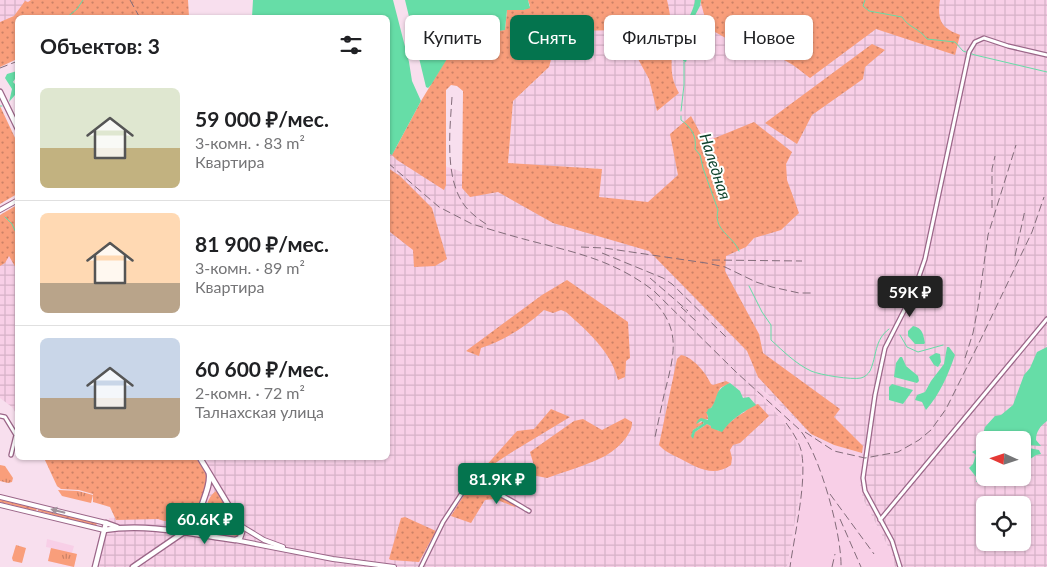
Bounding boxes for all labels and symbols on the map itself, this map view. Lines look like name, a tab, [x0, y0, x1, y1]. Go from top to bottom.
water label: Наледная	[696, 130, 736, 202]
pin: 59K ₽	[875, 276, 945, 318]
north arrow	[976, 431, 1031, 486]
pin: 81.9K ₽	[451, 462, 543, 505]
pin: 60.6K ₽	[159, 502, 251, 545]
one-way arrow	[51, 507, 66, 515]

